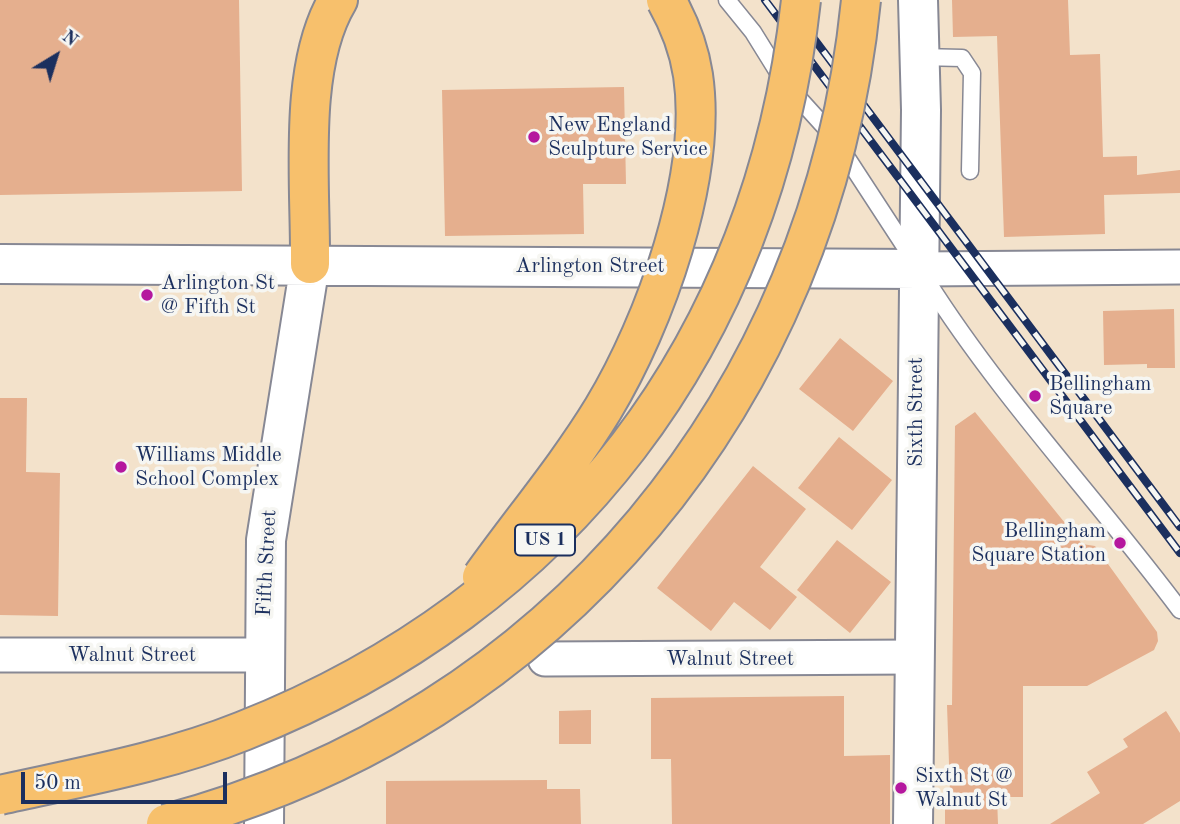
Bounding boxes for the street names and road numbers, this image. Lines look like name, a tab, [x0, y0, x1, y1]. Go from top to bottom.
street label: Arlington Street	[515, 253, 665, 279]
street label: Sixth Street	[903, 357, 929, 467]
street label: Fifth Street	[252, 509, 282, 617]
road number: US 1	[515, 524, 575, 555]
street label: Walnut Street	[68, 642, 196, 668]
street label: Walnut Street	[666, 646, 794, 672]

